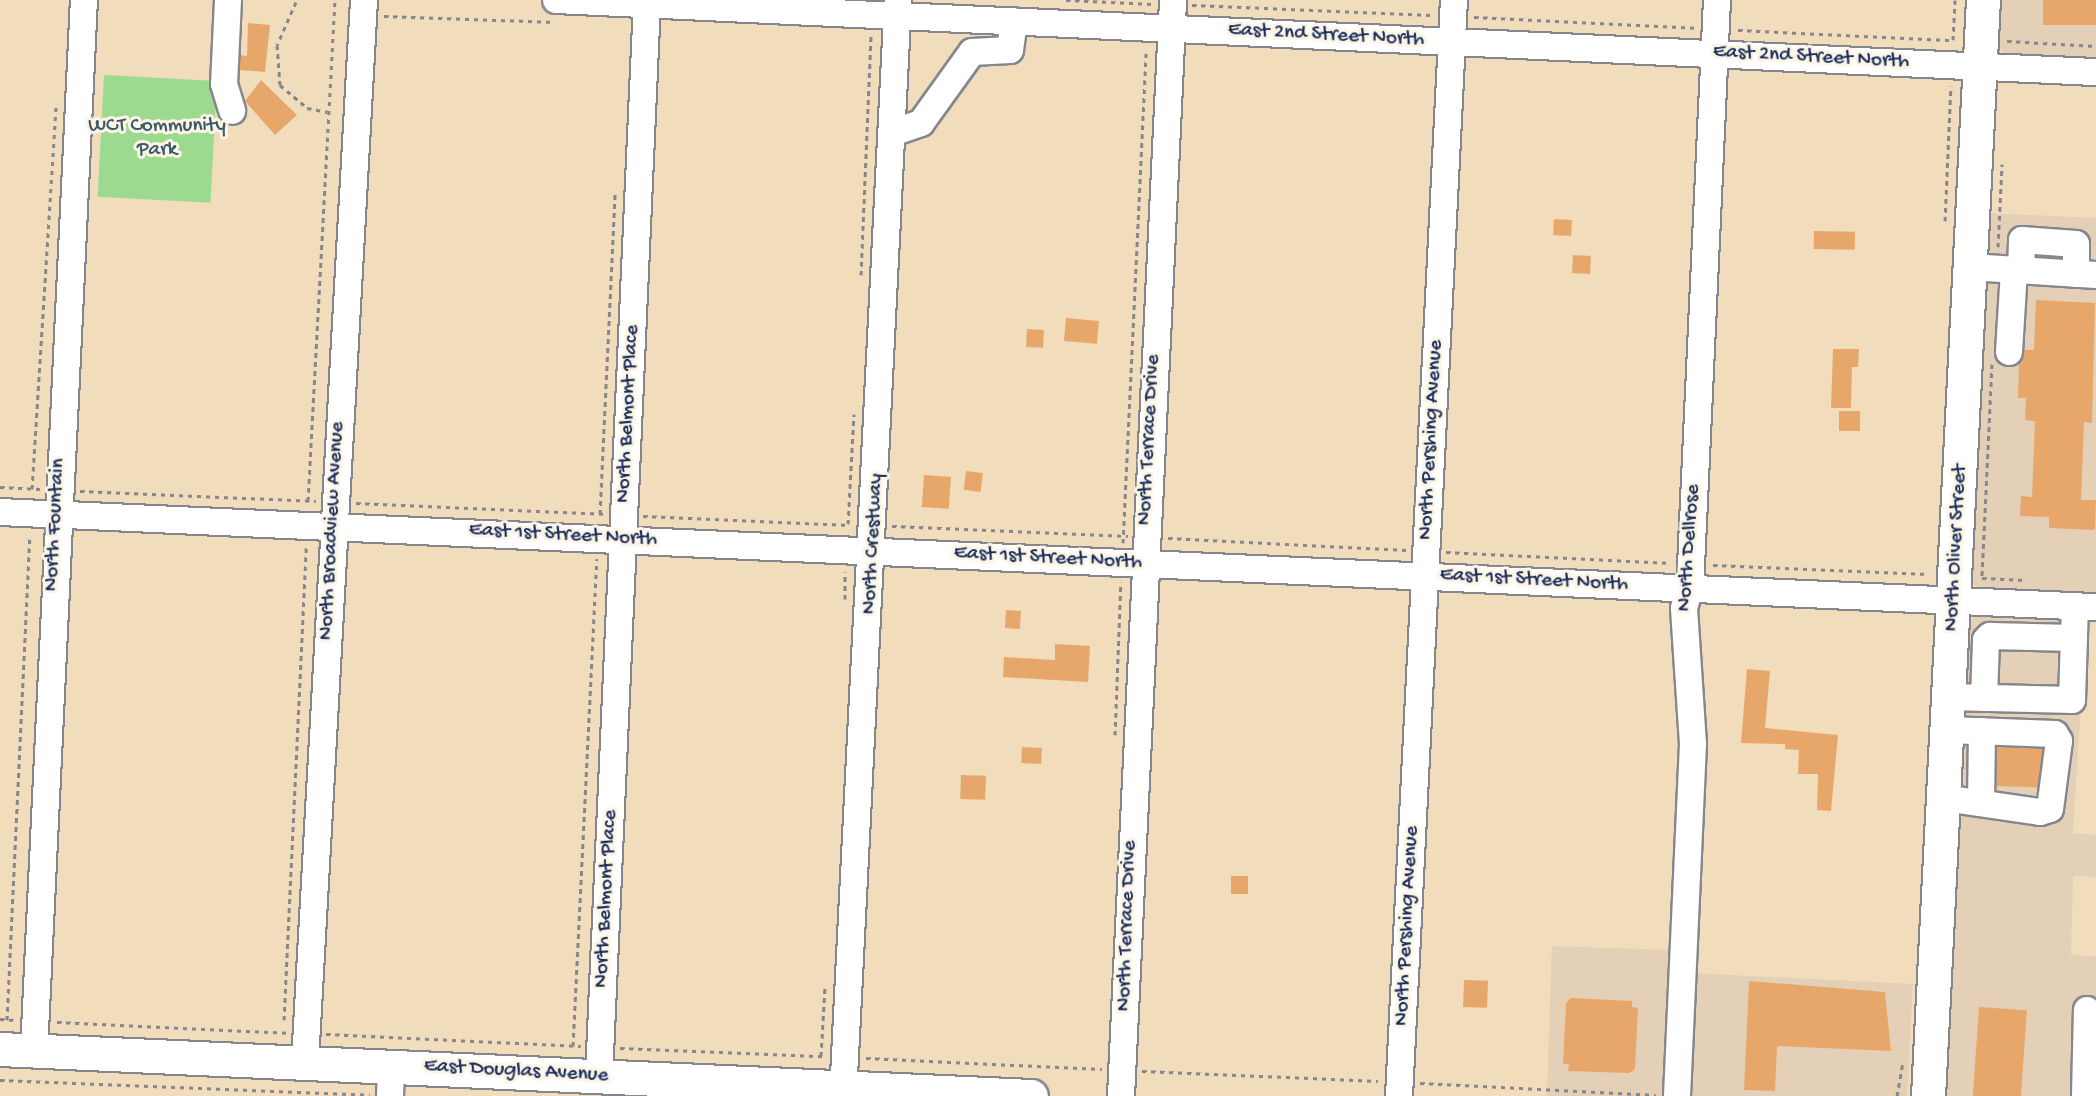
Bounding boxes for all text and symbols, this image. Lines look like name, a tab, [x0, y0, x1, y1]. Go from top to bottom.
street label: East 2nd Street North	[1227, 18, 1425, 54]
street label: East 2nd Street North	[1712, 40, 1910, 76]
park label: WCT Community Park	[88, 114, 226, 164]
street label: North Belmont Place	[612, 324, 646, 504]
street label: North Pershing Avenue	[1414, 339, 1450, 541]
street label: North Terrace Drive	[1133, 354, 1167, 526]
street label: North Broadview Avenue	[315, 421, 351, 641]
street label: North Fountain	[40, 458, 72, 592]
street label: North Oliver Street	[1940, 464, 1974, 632]
street label: North Crestway	[858, 473, 890, 615]
street label: North Dellrose	[1673, 484, 1707, 612]
street label: East 1st Street North	[468, 518, 658, 554]
street label: East 1st Street North	[953, 541, 1143, 577]
street label: East 1st Street North	[1439, 563, 1629, 599]
street label: North Belmont Place	[590, 809, 624, 989]
street label: North Pershing Avenue	[1390, 825, 1426, 1027]
street label: North Terrace Drive	[1112, 840, 1144, 1012]
street label: East Douglas Avenue	[423, 1055, 609, 1089]

